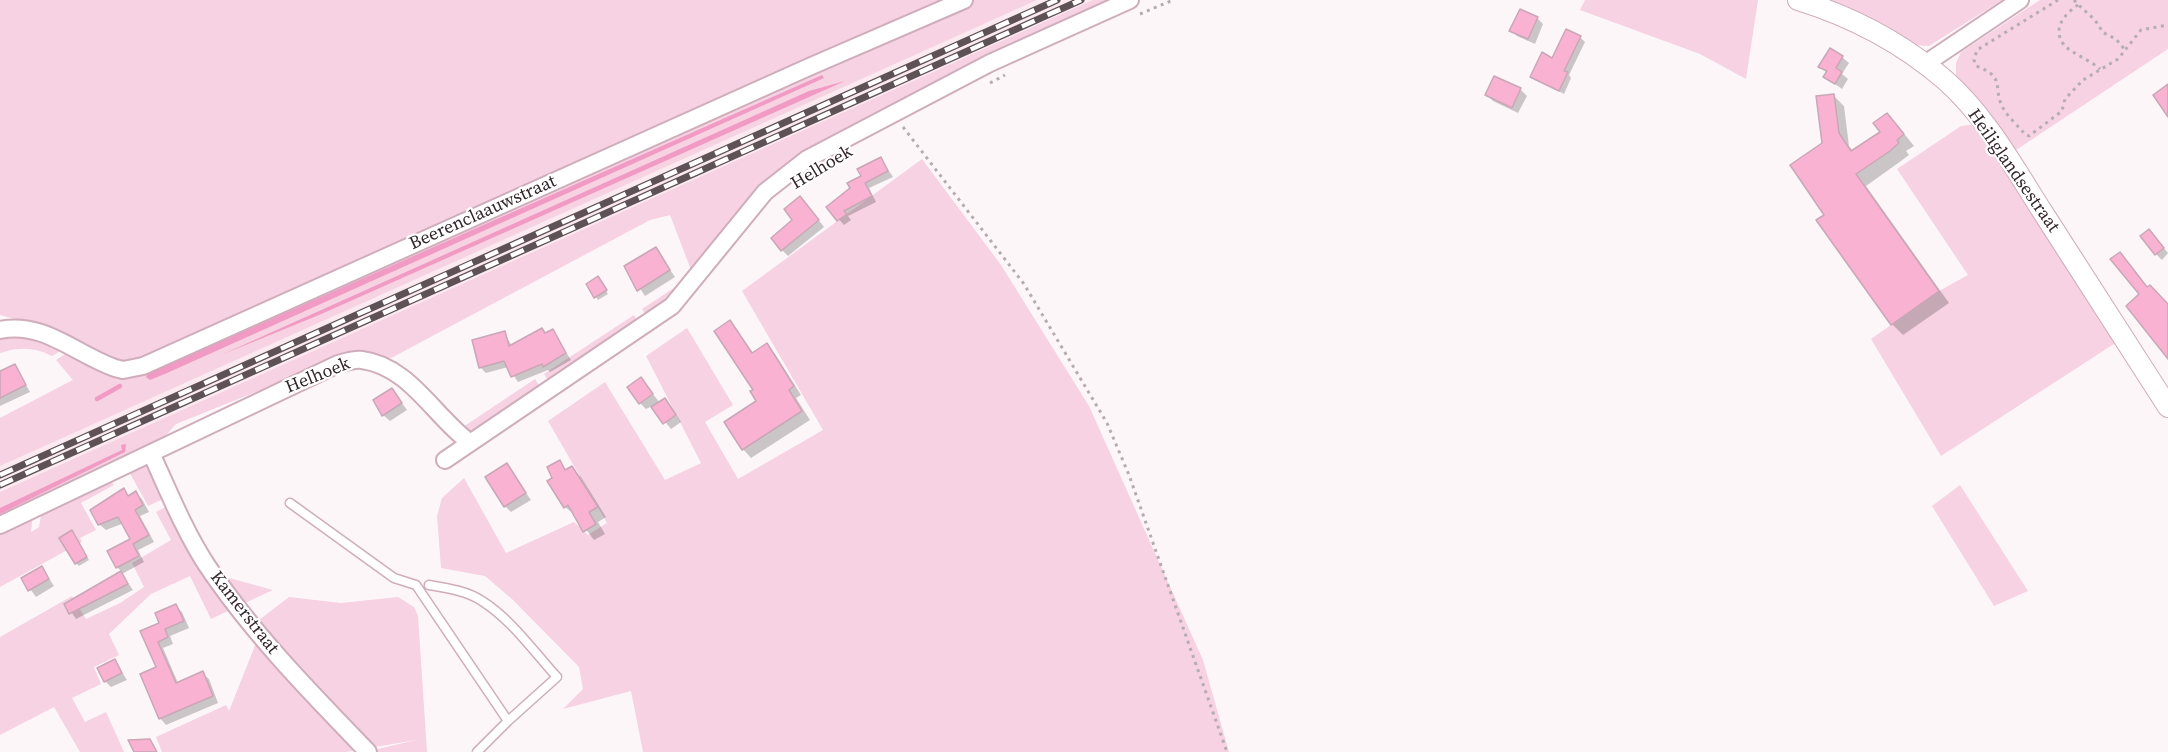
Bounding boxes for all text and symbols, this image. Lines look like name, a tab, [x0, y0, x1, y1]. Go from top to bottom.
street label: Heiliglandsestraat	[1962, 105, 2064, 237]
street label: Helhoek	[787, 141, 857, 195]
street label: Beerenclaauwstraat	[406, 171, 560, 255]
street label: Helhoek	[283, 353, 353, 399]
street label: Kamerstraat	[205, 567, 283, 659]

